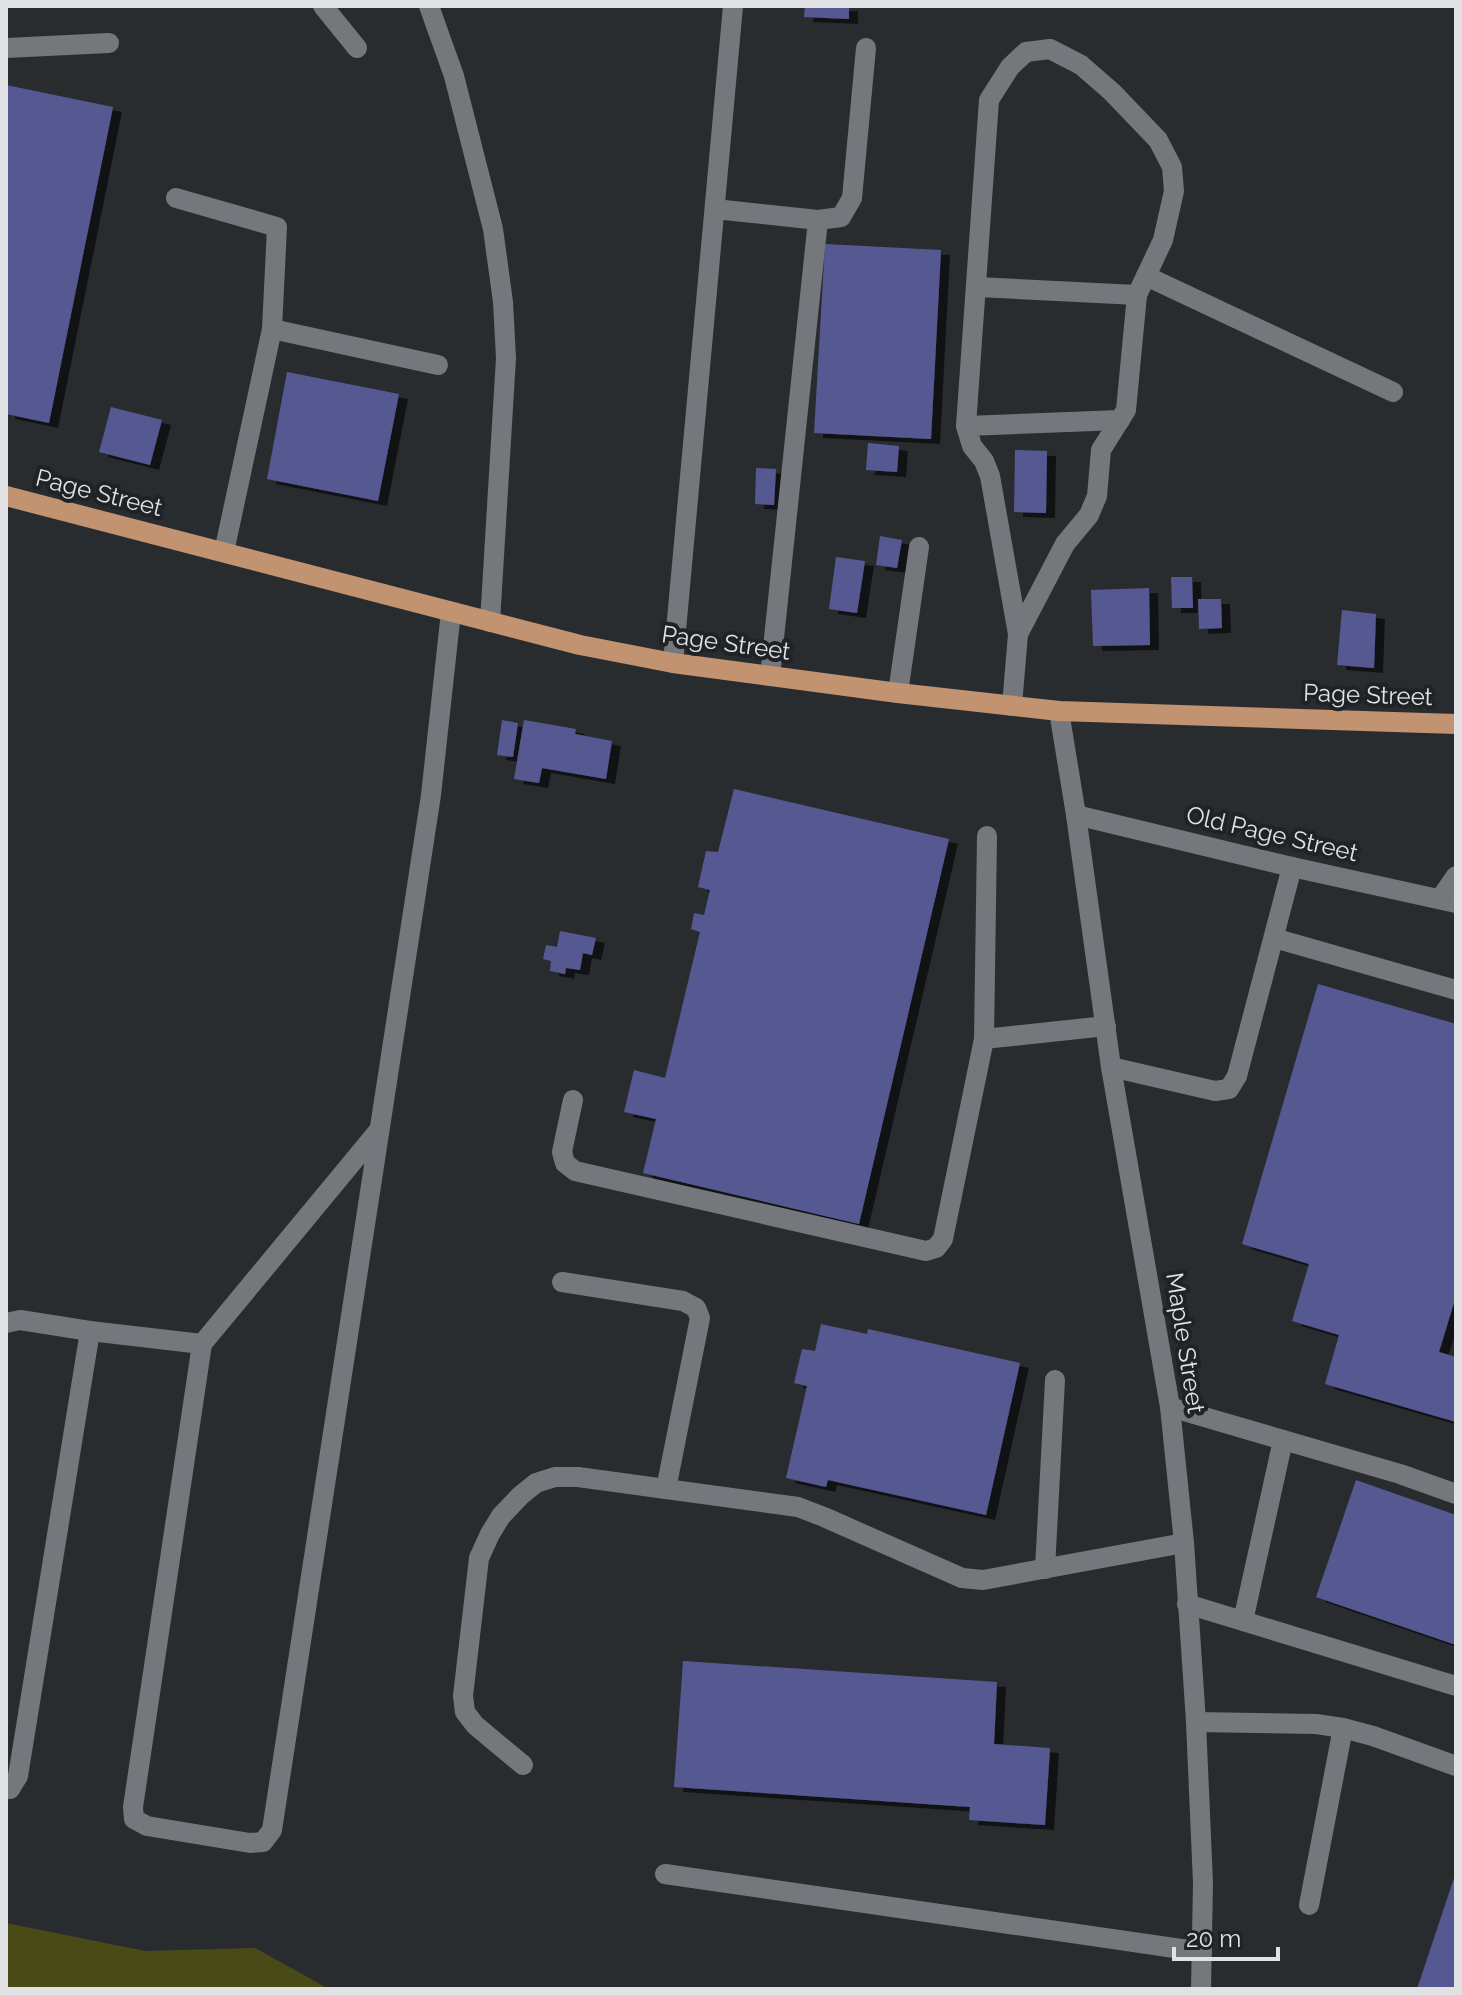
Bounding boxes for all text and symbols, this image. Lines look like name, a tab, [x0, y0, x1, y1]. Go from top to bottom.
street label: Page Street	[33, 463, 165, 522]
street label: Page Street	[660, 619, 792, 666]
street label: Page Street	[1303, 678, 1433, 711]
street label: Old Page Street	[1184, 800, 1361, 867]
street label: Maple Street	[1160, 1270, 1211, 1415]
scale bar	[1174, 1911, 1278, 1961]
text: 20 m	[1186, 1924, 1241, 1953]

